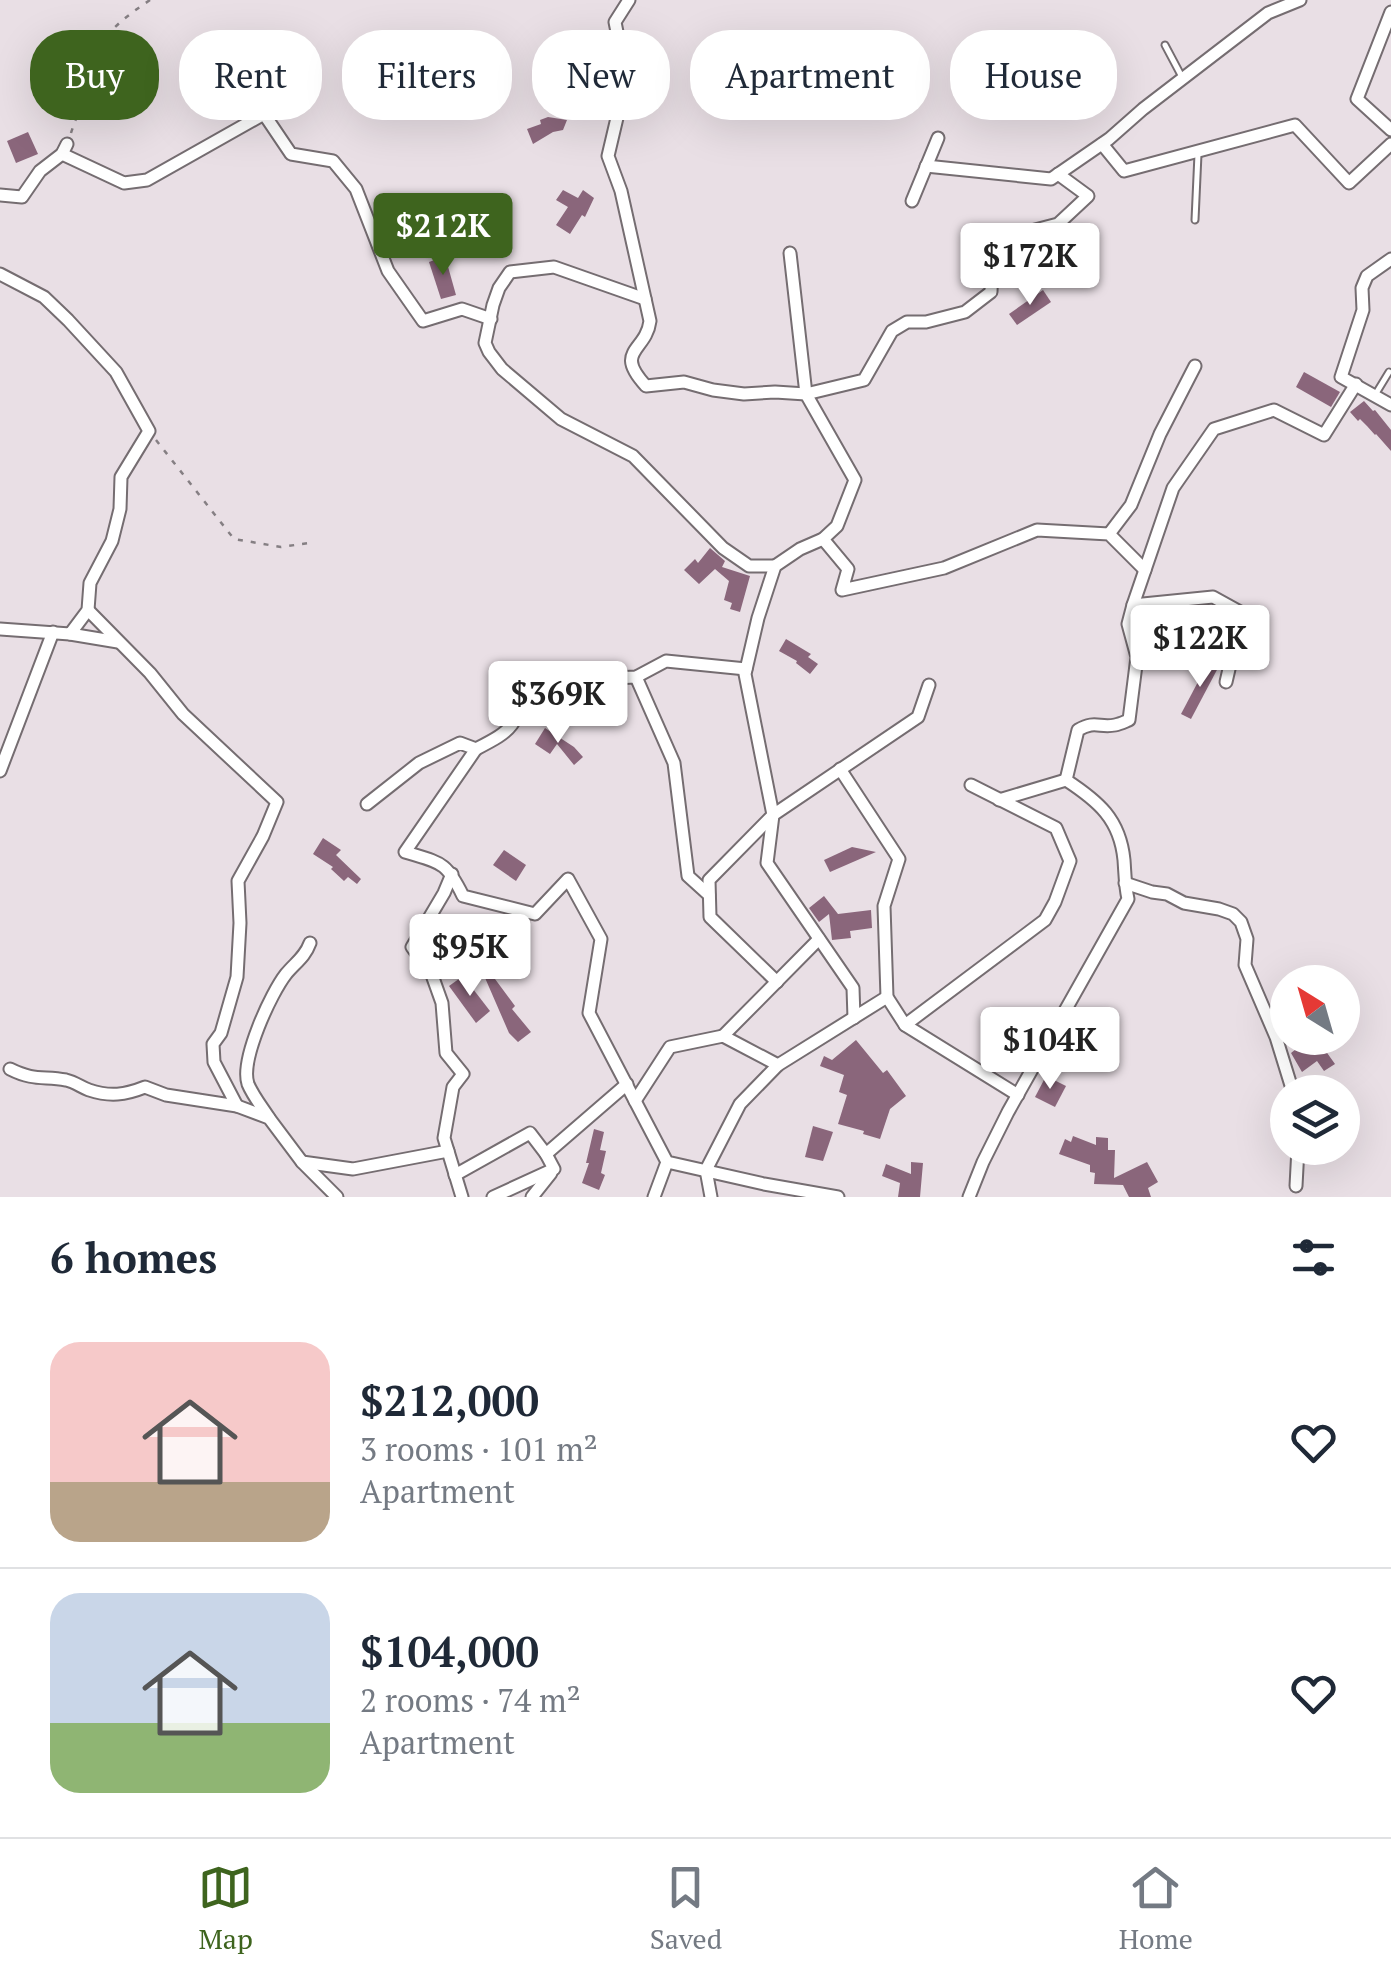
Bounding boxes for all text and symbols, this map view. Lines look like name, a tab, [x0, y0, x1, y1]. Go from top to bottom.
chip: Buy	[30, 30, 159, 120]
chip: Rent	[179, 30, 322, 120]
chip: Filters	[342, 30, 512, 120]
chip: New	[532, 30, 670, 120]
chip: Apartment	[690, 30, 930, 120]
chip: House	[950, 30, 1117, 120]
pin: $212K	[373, 193, 513, 278]
text: $212K	[395, 204, 491, 246]
pin: $172K	[960, 223, 1100, 308]
text: $172K	[982, 234, 1078, 276]
pin: $122K	[1130, 605, 1270, 690]
text: $122K	[1152, 616, 1248, 658]
pin: $369K	[488, 661, 628, 746]
text: $369K	[510, 672, 606, 714]
pin: $95K	[411, 914, 529, 999]
text: $95K	[432, 925, 508, 967]
north arrow	[1270, 965, 1360, 1055]
map controls	[1270, 965, 1360, 1165]
pin: $104K	[980, 1007, 1120, 1092]
text: $104K	[1002, 1018, 1098, 1060]
button: layers	[1270, 1075, 1360, 1165]
text: 6 homes	[50, 1229, 217, 1285]
icon: filters	[1286, 1230, 1341, 1285]
text: $212,000	[360, 1372, 539, 1428]
icon: home	[130, 1382, 250, 1502]
icon: heart	[1286, 1415, 1341, 1470]
text: 3 rooms · 101 m²	[360, 1428, 598, 1470]
text: Apartment	[360, 1470, 515, 1512]
text: $104,000	[360, 1623, 539, 1679]
icon: home	[130, 1633, 250, 1753]
icon: heart	[1286, 1666, 1341, 1721]
text: 2 rooms · 74 m²	[360, 1679, 581, 1721]
text: Apartment	[360, 1721, 515, 1763]
tab: Map	[198, 1860, 253, 1957]
tab: Saved	[650, 1860, 722, 1957]
tab: Home	[1119, 1860, 1193, 1957]

